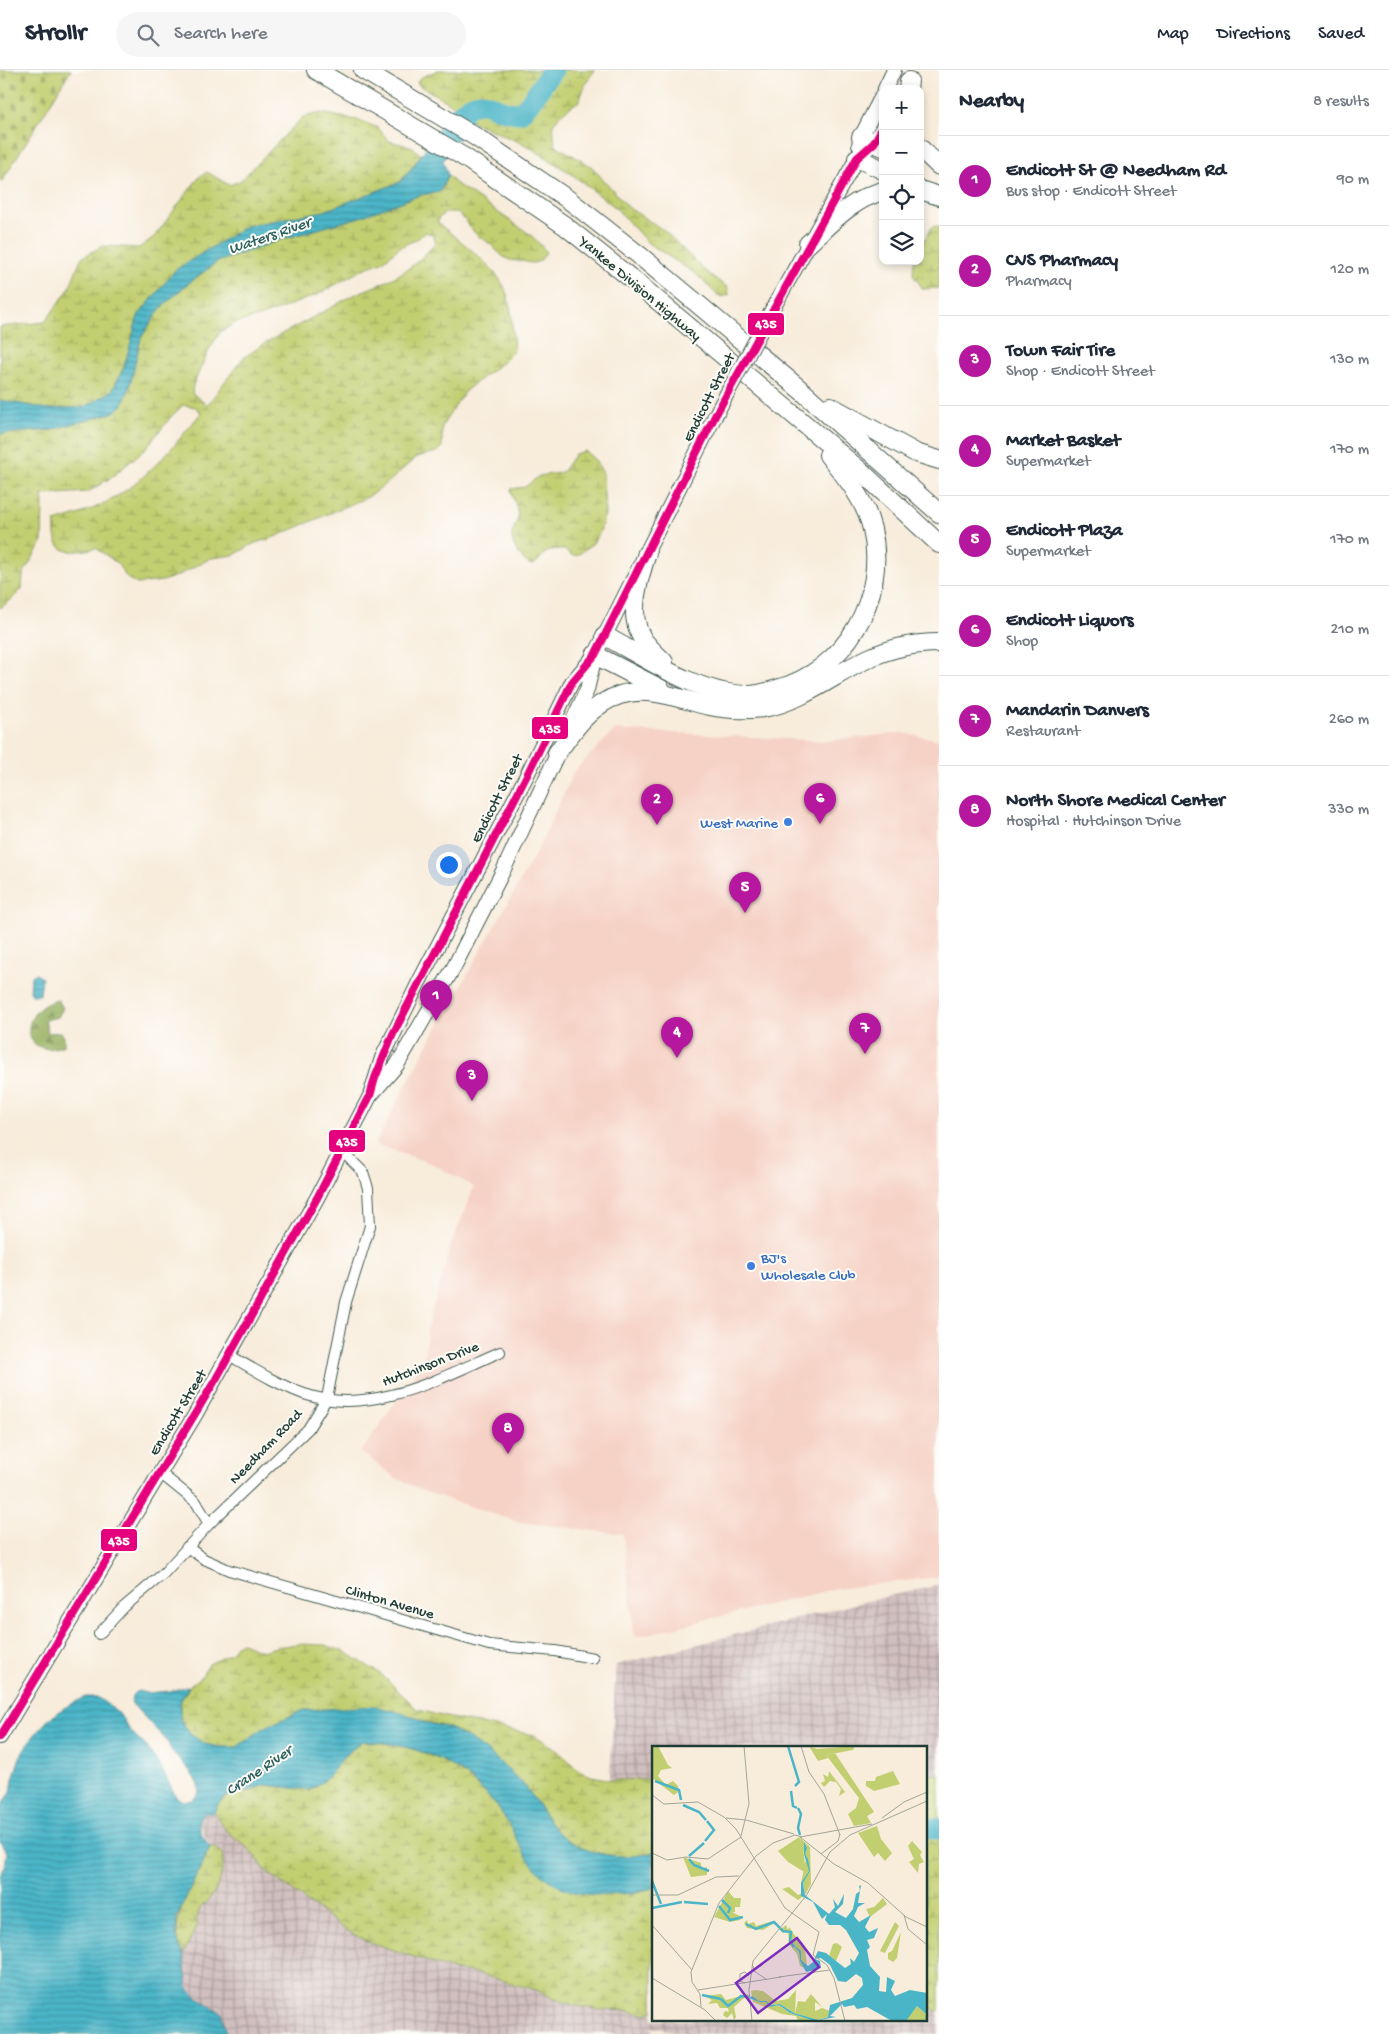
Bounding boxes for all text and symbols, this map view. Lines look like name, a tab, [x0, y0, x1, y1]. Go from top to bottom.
search box	[116, 12, 466, 57]
text: Strollr	[25, 20, 86, 49]
icon: search	[134, 21, 162, 49]
text: Search here	[174, 23, 268, 46]
text: Map	[1157, 24, 1189, 45]
text: Directions	[1217, 24, 1290, 45]
text: Saved	[1318, 24, 1364, 45]
map controls	[879, 85, 924, 265]
button: +	[879, 85, 924, 130]
text: Nearby	[959, 90, 1024, 115]
text: 8 results	[1313, 93, 1369, 112]
button: −	[879, 130, 924, 175]
text: Endicott St @ Needham Rd	[1006, 160, 1226, 183]
text: 1	[972, 171, 978, 190]
text: 90 m	[1337, 171, 1369, 190]
button: locate	[879, 175, 924, 220]
text: Bus stop · Endicott Street	[1006, 183, 1176, 202]
water label: Waters River	[227, 213, 317, 260]
button: layers	[879, 220, 924, 265]
street label: Yankee Division Highway	[573, 232, 705, 346]
text: CVS Pharmacy	[1006, 250, 1118, 273]
text: 2	[971, 261, 979, 280]
text: 120 m	[1330, 261, 1369, 280]
text: Pharmacy	[1006, 273, 1072, 292]
line badge: 435	[747, 312, 785, 336]
text: 435	[754, 317, 777, 334]
text: Town Fair Tire	[1006, 340, 1115, 363]
street label: Endicott Street	[680, 349, 741, 445]
text: 3	[971, 351, 979, 370]
text: 130 m	[1330, 351, 1369, 370]
text: Shop · Endicott Street	[1006, 363, 1154, 382]
text: Market Basket	[1006, 430, 1120, 453]
text: 4	[971, 441, 979, 460]
text: 170 m	[1330, 441, 1369, 460]
text: Supermarket	[1006, 453, 1091, 472]
text: Endicott Plaza	[1006, 520, 1123, 543]
text: 5	[971, 531, 979, 550]
text: 170 m	[1330, 531, 1369, 550]
text: Supermarket	[1006, 543, 1091, 562]
text: Endicott Liquors	[1006, 610, 1133, 633]
text: 6	[971, 621, 979, 640]
text: 210 m	[1330, 621, 1369, 640]
text: Shop	[1006, 633, 1038, 652]
text: Mandarin Danvers	[1006, 700, 1149, 723]
text: 7	[971, 711, 979, 730]
text: 260 m	[1329, 711, 1369, 730]
line badge: 435	[531, 716, 569, 740]
text: 435	[538, 722, 561, 739]
text: Restaurant	[1006, 723, 1080, 742]
street label: Endicott Street	[468, 750, 529, 846]
pin: 6	[804, 783, 836, 824]
pin: 2	[641, 784, 673, 825]
text: North Shore Medical Center	[1006, 790, 1225, 813]
text: 8	[971, 801, 979, 820]
text: 330 m	[1328, 801, 1369, 820]
text: Hospital · Hutchinson Drive	[1006, 813, 1181, 832]
place label: West Marine	[700, 815, 778, 833]
marker: West Marine	[782, 816, 794, 828]
your location	[436, 852, 462, 878]
pin: 5	[729, 872, 761, 913]
pin: 1	[420, 980, 452, 1021]
pin: 7	[849, 1013, 881, 1054]
pin: 4	[661, 1017, 693, 1058]
pin: 3	[456, 1060, 488, 1101]
line badge: 435	[328, 1129, 366, 1153]
text: 435	[335, 1135, 358, 1152]
place label: BJ's Wholesale Club	[760, 1250, 856, 1285]
marker: BJ's Wholesale Club	[745, 1260, 757, 1272]
street label: Hutchinson Drive	[380, 1338, 482, 1392]
street label: Endicott Street	[146, 1365, 212, 1459]
street label: Needham Road	[226, 1405, 308, 1489]
pin: 8	[492, 1413, 524, 1454]
line badge: 435	[100, 1528, 138, 1552]
text: 435	[107, 1534, 130, 1551]
street label: Clinton Avenue	[343, 1582, 436, 1624]
water label: Crane River	[223, 1741, 299, 1801]
inset map	[652, 1746, 926, 2022]

